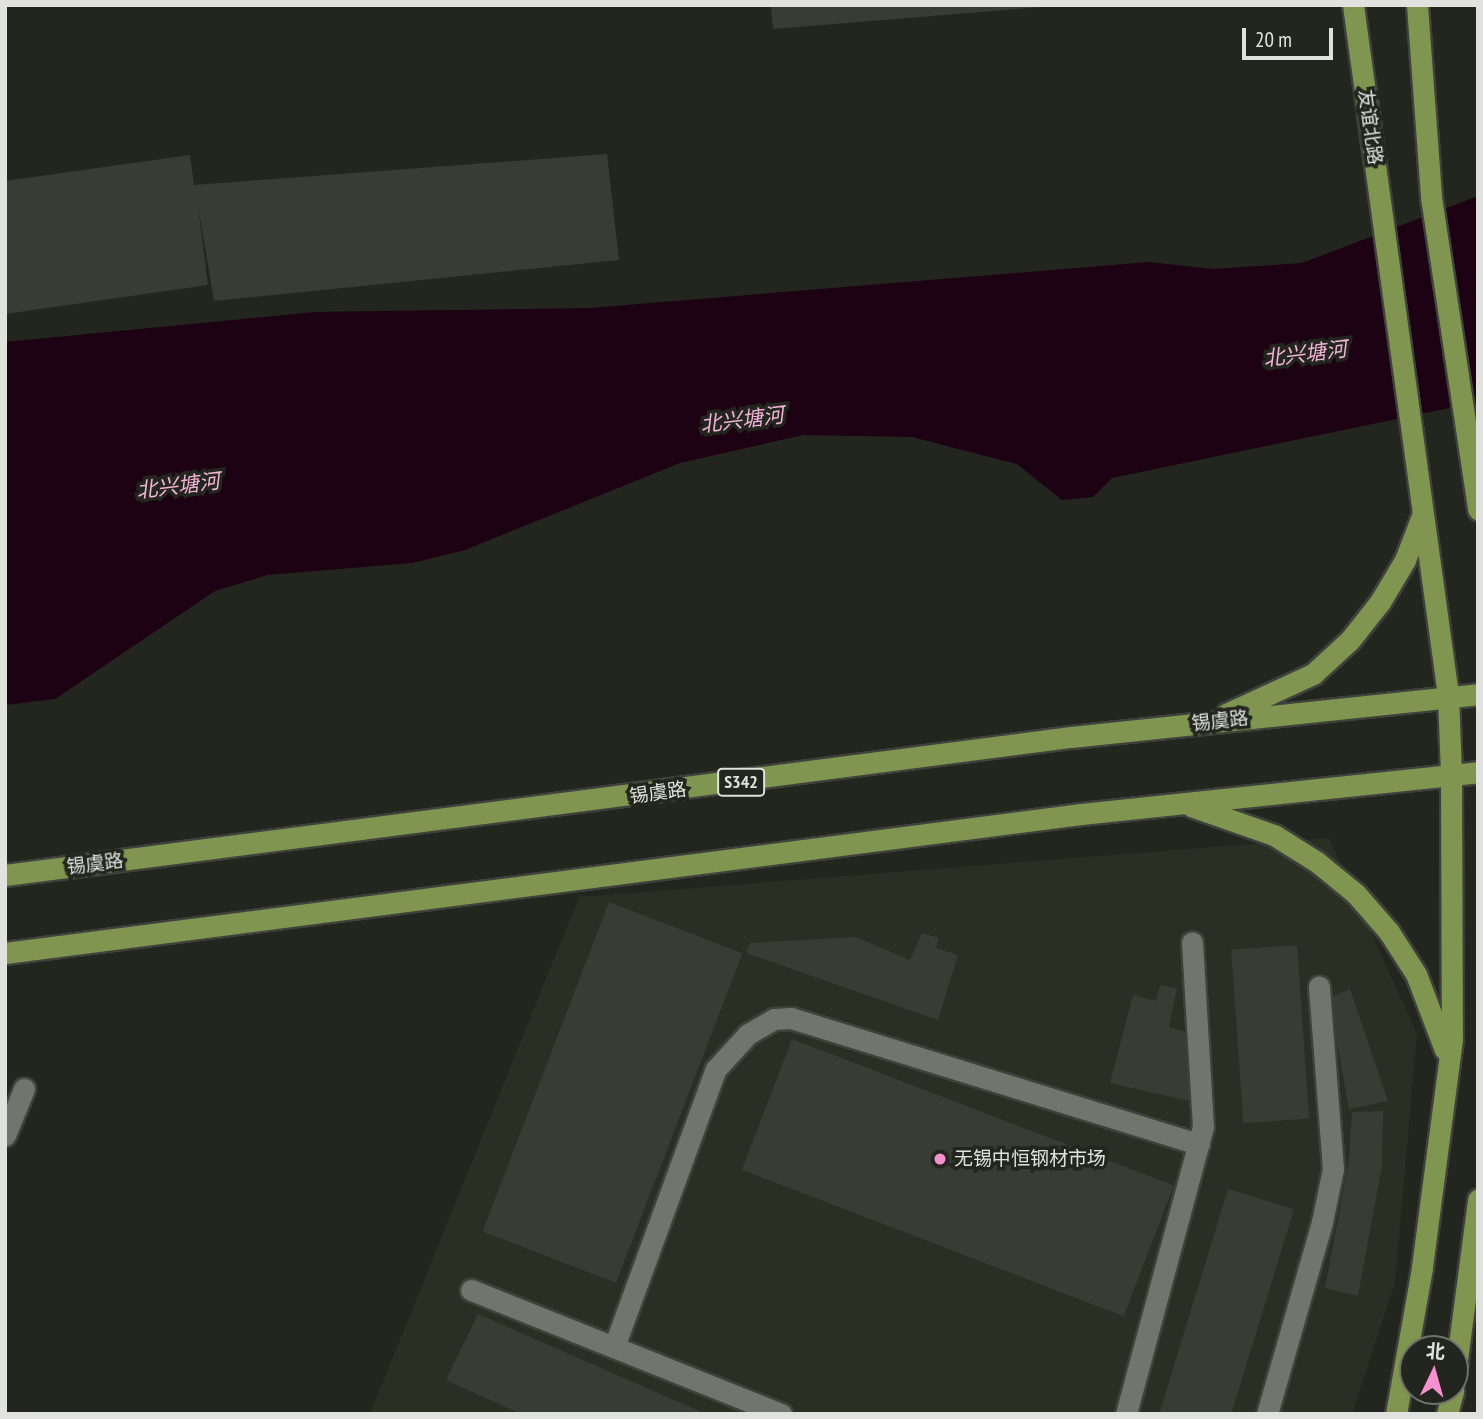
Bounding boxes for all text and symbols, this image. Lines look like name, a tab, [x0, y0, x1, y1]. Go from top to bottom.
scale bar	[1245, 14, 1336, 58]
text: 20 m	[1255, 26, 1292, 53]
street label: 友谊北路	[1353, 88, 1387, 166]
water label: 北兴塘河	[1262, 336, 1348, 372]
water label: 北兴塘河	[699, 402, 785, 438]
water label: 北兴塘河	[135, 468, 221, 504]
street label: 锡虞路	[1190, 707, 1250, 735]
road number: S342	[716, 768, 766, 796]
street label: 锡虞路	[628, 778, 688, 808]
street label: 锡虞路	[65, 849, 125, 879]
place label: 无锡中恒钢材市场	[954, 1148, 1106, 1170]
marker: 无锡中恒钢材市场	[932, 1151, 948, 1167]
north arrow	[1399, 1335, 1469, 1405]
text: 北	[1425, 1338, 1446, 1364]

